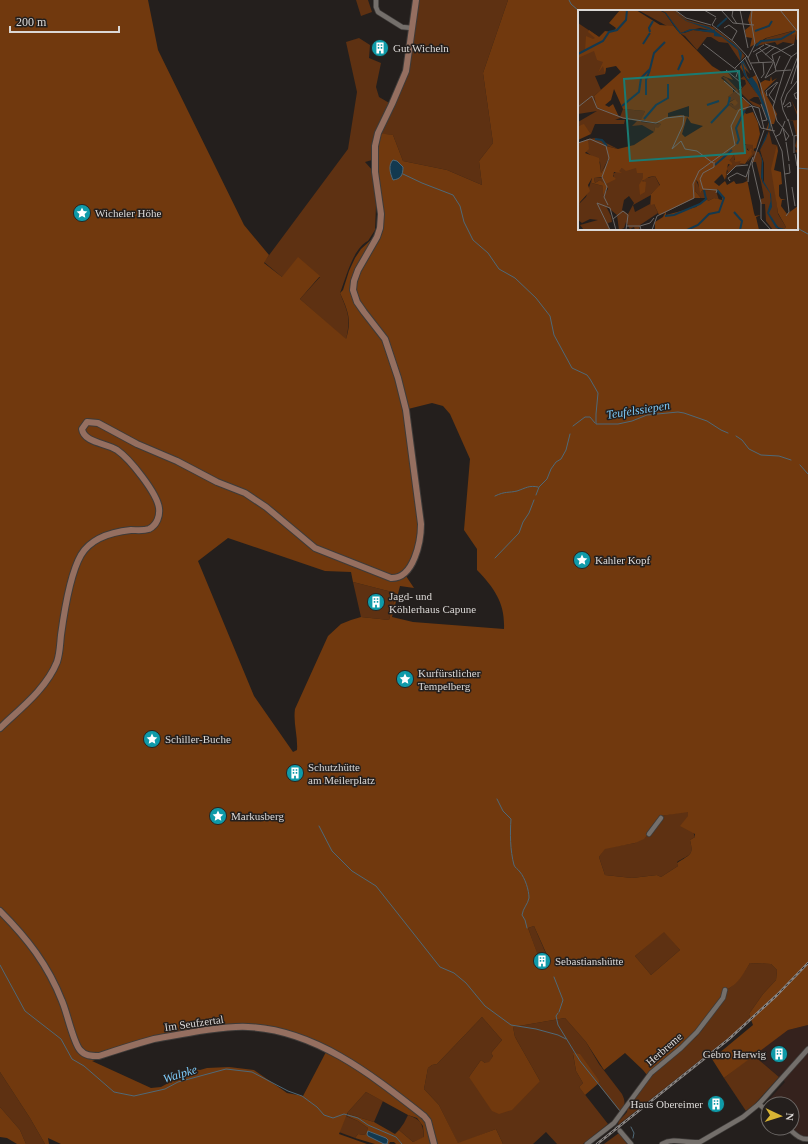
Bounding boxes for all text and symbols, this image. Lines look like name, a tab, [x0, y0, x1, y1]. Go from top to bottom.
scale bar	[10, 8, 119, 34]
inset map	[578, 10, 798, 230]
text: 200 m	[16, 15, 47, 29]
building icon: Gut Wicheln	[370, 38, 390, 58]
place label: Gut Wicheln	[393, 42, 449, 54]
place icon: Wicheler Höhe	[72, 203, 92, 223]
place label: Wicheler Höhe	[95, 207, 162, 219]
water label: Teufelssiepen	[605, 398, 671, 422]
place icon: Kahler Kopf	[572, 550, 592, 570]
place label: Kahler Kopf	[595, 554, 651, 566]
place label: Jagd- und Köhlerhaus Capune	[389, 590, 476, 615]
building icon: Jagd- und Köhlerhaus Capune	[366, 592, 386, 612]
place label: Kurfürstlicher Tempelberg	[418, 667, 481, 692]
place icon: Kurfürstlicher Tempelberg	[395, 669, 415, 689]
place icon: Schiller-Buche	[142, 729, 162, 749]
place label: Schiller-Buche	[165, 733, 231, 745]
place label: Schutzhütte am Meilerplatz	[308, 761, 375, 786]
building icon: Schutzhütte am Meilerplatz	[285, 763, 305, 783]
place icon: Markusberg	[208, 806, 228, 826]
place label: Markusberg	[231, 810, 284, 822]
building icon: Sebastianshütte	[532, 951, 552, 971]
place label: Sebastianshütte	[555, 955, 624, 967]
street label: Im Seufzertal	[164, 1013, 224, 1033]
street label: Herbreme	[643, 1030, 685, 1068]
building icon: Gebro Herwig	[769, 1044, 789, 1064]
place label: Gebro Herwig	[703, 1048, 766, 1060]
water label: Walpke	[161, 1062, 199, 1086]
building icon: Haus Obereimer	[706, 1094, 726, 1114]
north arrow	[760, 1096, 800, 1136]
place label: Haus Obereimer	[631, 1098, 703, 1110]
text: N	[784, 1112, 796, 1121]

